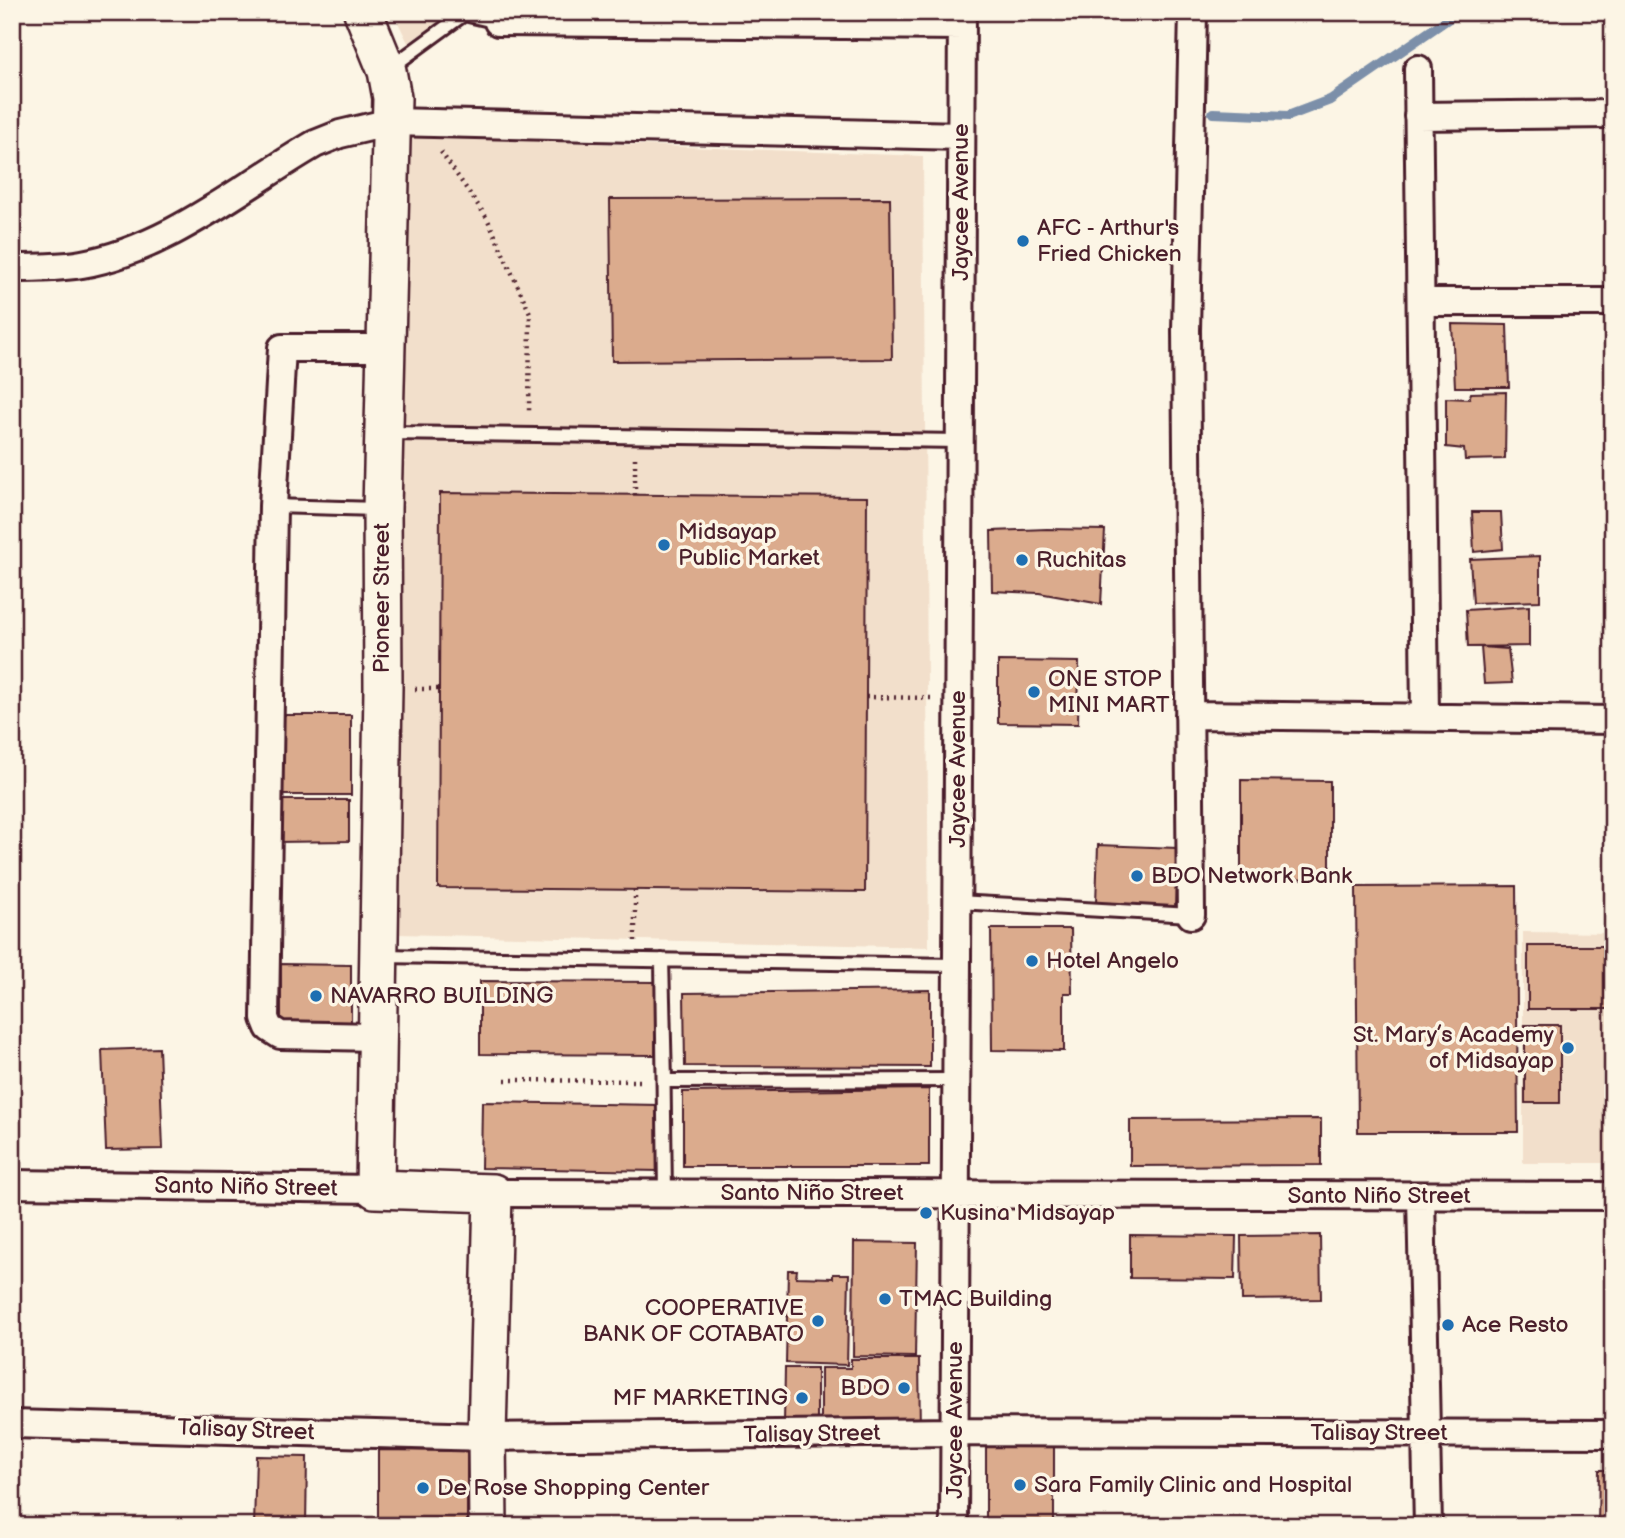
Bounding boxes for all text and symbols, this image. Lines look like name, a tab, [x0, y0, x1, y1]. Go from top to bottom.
street label: Jaycee Avenue	[947, 123, 975, 281]
place label: AFC - Arthur's Fried Chicken	[1037, 214, 1182, 268]
marker: AFC - Arthur's Fried Chicken	[1015, 233, 1031, 249]
place label: Midsayap Public Market	[678, 518, 820, 572]
street label: Pioneer Street	[368, 523, 396, 673]
marker: Midsayap Public Market	[656, 537, 672, 553]
place label: Ruchitas	[1036, 546, 1126, 574]
marker: Ruchitas	[1014, 552, 1030, 568]
place label: ONE STOP MINI MART	[1048, 665, 1170, 719]
marker: ONE STOP MINI MART	[1026, 684, 1042, 700]
street label: Jaycee Avenue	[944, 690, 972, 848]
place label: BDO Network Bank	[1151, 862, 1353, 890]
marker: BDO Network Bank	[1129, 868, 1145, 884]
place label: Hotel Angelo	[1046, 947, 1179, 975]
marker: Hotel Angelo	[1024, 953, 1040, 969]
place label: NAVARRO BUILDING	[330, 982, 554, 1010]
marker: NAVARRO BUILDING	[308, 988, 324, 1004]
place label: St. Mary’s Academy of Midsayap	[1353, 1021, 1555, 1075]
marker: St. Mary’s Academy of Midsayap	[1560, 1040, 1576, 1056]
street label: Santo Niño Street	[154, 1171, 338, 1203]
street label: Santo Niño Street	[720, 1179, 904, 1207]
street label: Santo Niño Street	[1287, 1182, 1471, 1210]
place label: Kusina Midsayap	[940, 1199, 1115, 1227]
marker: Kusina Midsayap	[918, 1205, 934, 1221]
place label: TMAC Building	[899, 1285, 1052, 1313]
marker: TMAC Building	[877, 1291, 893, 1307]
place label: COOPERATIVE BANK OF COTABATO	[583, 1294, 804, 1348]
place label: Ace Resto	[1462, 1311, 1569, 1339]
marker: COOPERATIVE BANK OF COTABATO	[810, 1313, 826, 1329]
marker: Ace Resto	[1440, 1317, 1456, 1333]
street label: Jaycee Avenue	[941, 1341, 969, 1499]
place label: BDO	[840, 1374, 890, 1402]
marker: BDO	[896, 1380, 912, 1396]
place label: MF MARKETING	[612, 1384, 788, 1412]
marker: MF MARKETING	[794, 1390, 810, 1406]
street label: Talisay Street	[177, 1414, 315, 1446]
street label: Talisay Street	[743, 1419, 881, 1449]
street label: Talisay Street	[1310, 1419, 1448, 1447]
place label: Sara Family Clinic and Hospital	[1034, 1471, 1352, 1499]
place label: De Rose Shopping Center	[437, 1474, 710, 1502]
marker: Sara Family Clinic and Hospital	[1012, 1477, 1028, 1493]
marker: De Rose Shopping Center	[415, 1480, 431, 1496]

